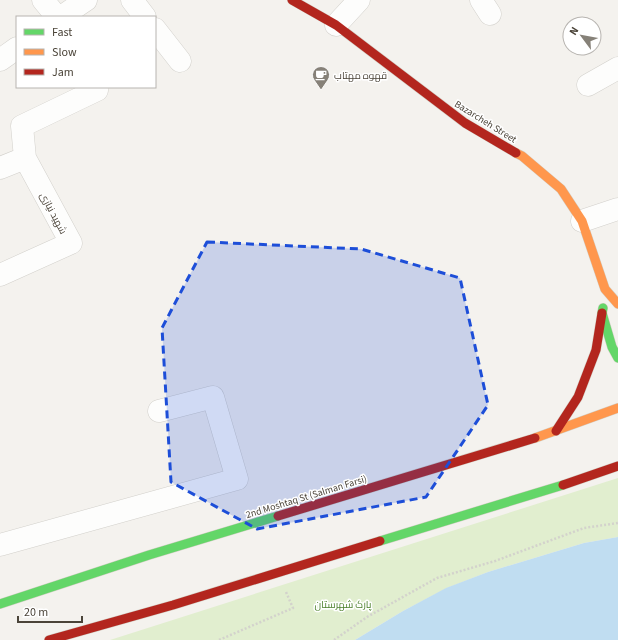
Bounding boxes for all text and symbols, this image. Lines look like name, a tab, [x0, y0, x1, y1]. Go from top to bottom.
legend	[16, 16, 156, 88]
north arrow	[562, 16, 602, 56]
text: Fast	[52, 24, 72, 41]
text: N	[566, 24, 582, 38]
text: Slow	[52, 44, 77, 61]
text: Jam	[52, 64, 74, 81]
cafe icon: قهوه مهتاب	[311, 65, 331, 90]
place label: قهوه مهتاب	[334, 69, 387, 83]
street label: Bazarcheh Street	[452, 97, 520, 147]
street label: شهید نیازی	[36, 190, 70, 237]
street label: 2nd Moshtaq St (Salman Farsi)	[244, 472, 369, 522]
scale bar	[18, 598, 82, 624]
park label: پارک شهرستان	[315, 598, 372, 612]
text: 20 m	[24, 604, 48, 621]

